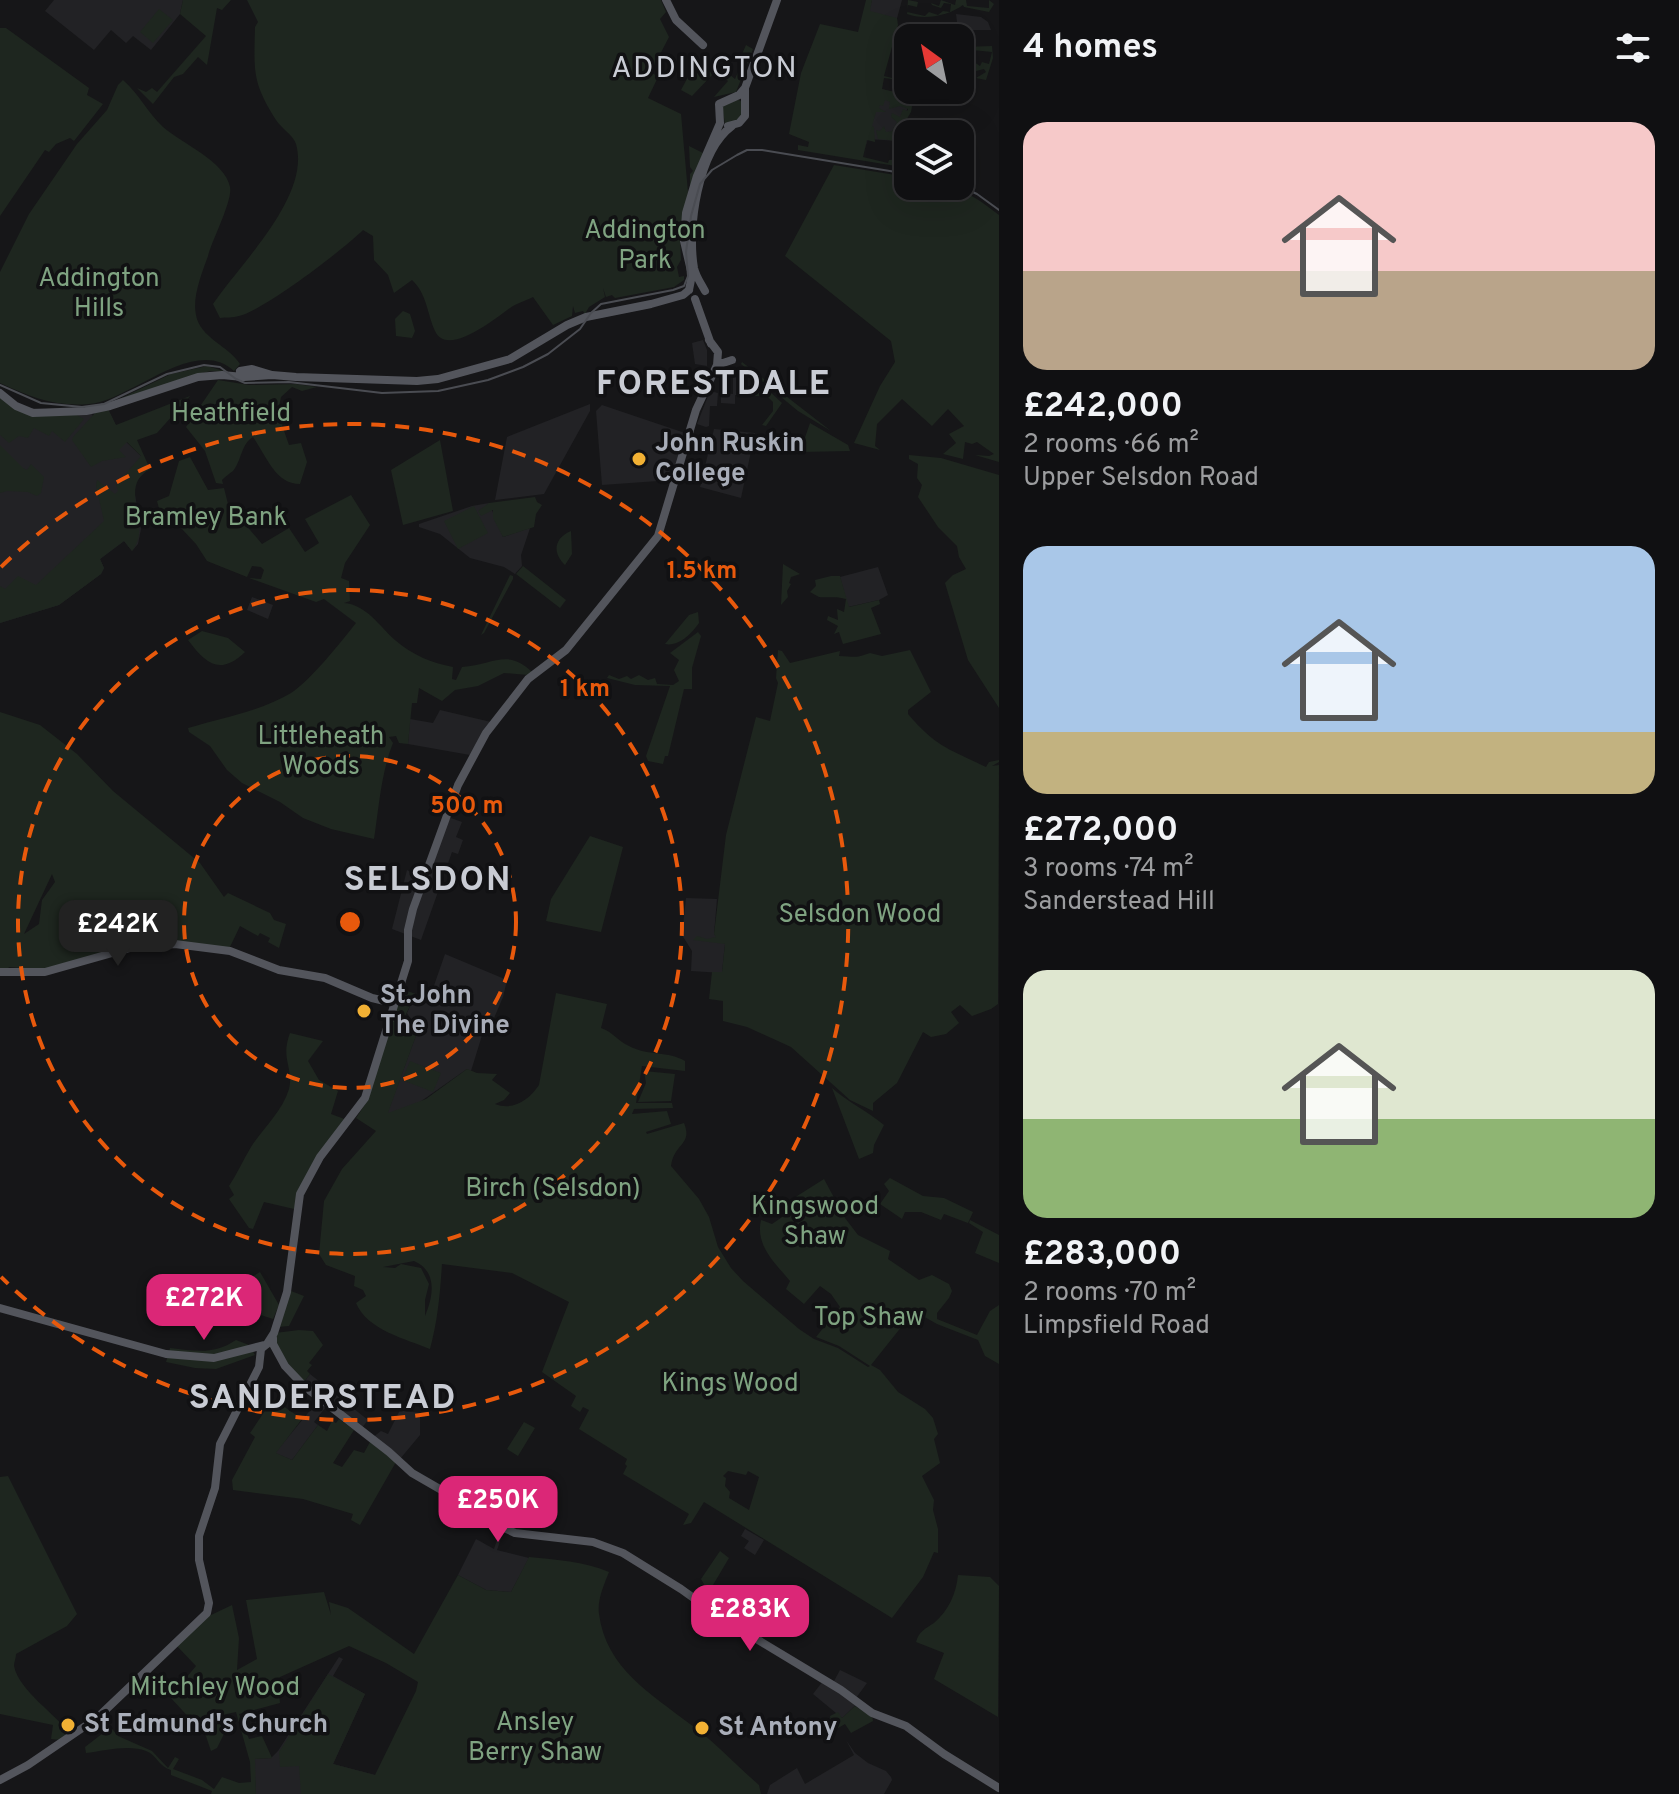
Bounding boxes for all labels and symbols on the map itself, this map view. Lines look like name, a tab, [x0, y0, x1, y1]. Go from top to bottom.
north arrow	[894, 24, 974, 104]
district label: ADDINGTON	[611, 51, 799, 88]
park label: Addington Park	[584, 215, 706, 278]
park label: Addington Hills	[38, 263, 160, 326]
district label: FORESTDALE	[596, 364, 832, 407]
park label: Heathfield	[171, 398, 291, 431]
place label: John Ruskin College	[655, 428, 805, 491]
marker: John Ruskin College	[630, 450, 648, 468]
park label: Bramley Bank	[125, 502, 287, 535]
text: 1.5 km	[667, 557, 737, 587]
text: 1 km	[560, 675, 610, 705]
park label: Littleheath Woods	[258, 721, 384, 784]
text: 500 m	[430, 792, 504, 822]
district label: SELSDON	[344, 860, 512, 903]
park label: Selsdon Wood	[779, 899, 941, 932]
pin: £242K	[62, 900, 174, 968]
centre of rings	[336, 908, 364, 936]
place label: St.John The Divine	[380, 980, 510, 1043]
marker: St.John The Divine	[355, 1002, 373, 1020]
park label: Birch (Selsdon)	[465, 1173, 641, 1206]
park label: Kingswood Shaw	[751, 1191, 879, 1254]
pin: £272K	[148, 1274, 260, 1342]
park label: Top Shaw	[814, 1302, 924, 1335]
park label: Kings Wood	[662, 1368, 799, 1401]
district label: SANDERSTEAD	[189, 1378, 457, 1421]
pin: £250K	[442, 1476, 554, 1544]
pin: £283K	[694, 1585, 806, 1653]
park label: Mitchley Wood	[130, 1672, 300, 1705]
park label: Ansley Berry Shaw	[468, 1707, 602, 1770]
place label: St Edmund's Church	[84, 1709, 328, 1742]
place label: St Antony	[718, 1712, 838, 1745]
marker: St Edmund's Church	[59, 1716, 77, 1734]
marker: St Antony	[693, 1719, 711, 1737]

